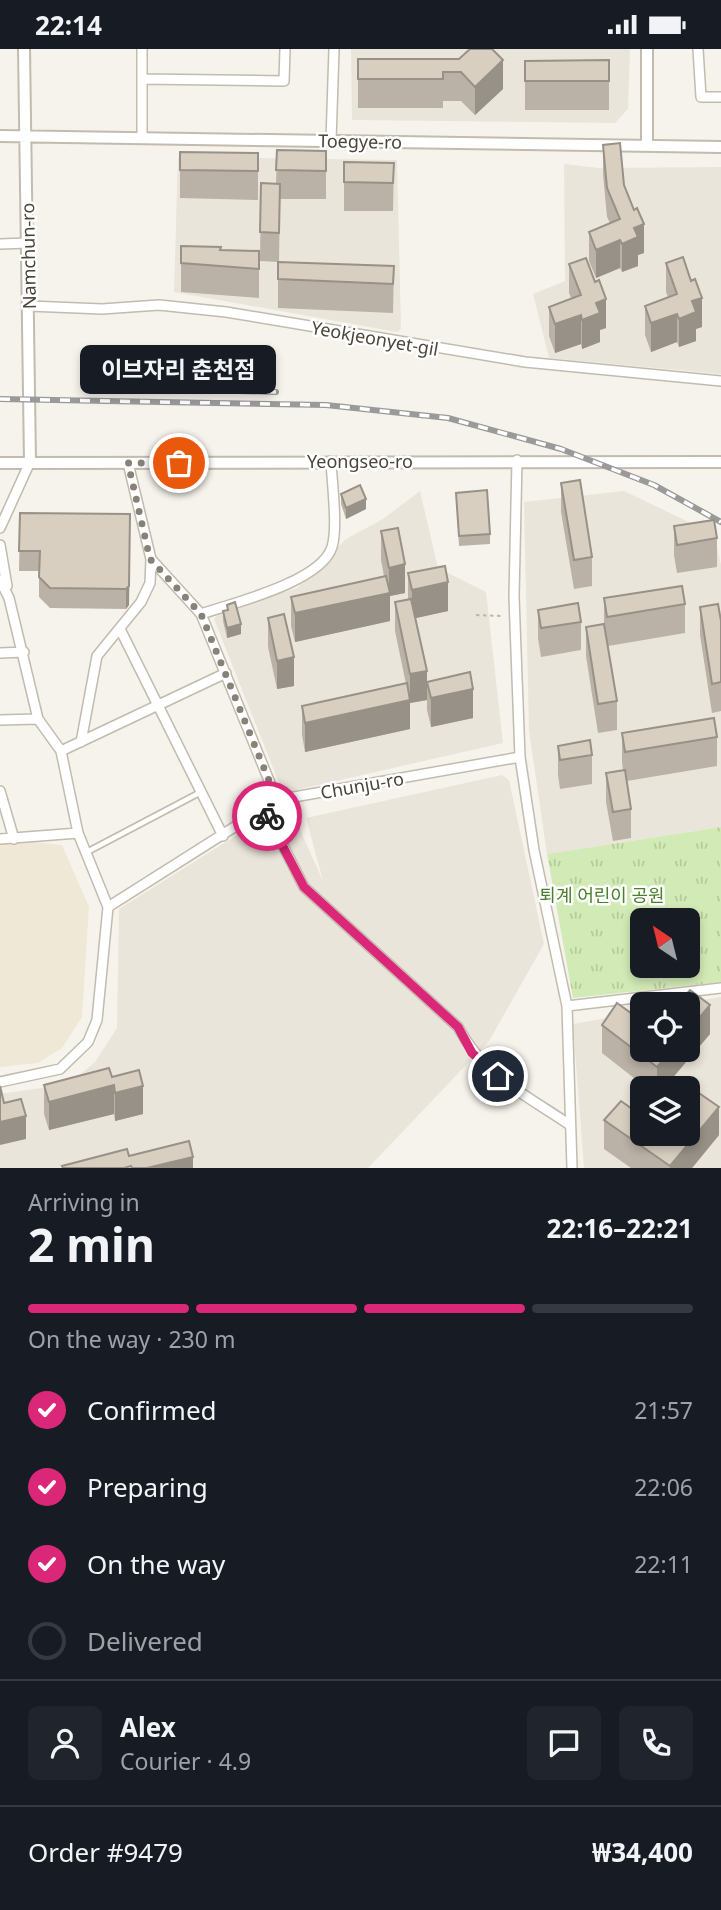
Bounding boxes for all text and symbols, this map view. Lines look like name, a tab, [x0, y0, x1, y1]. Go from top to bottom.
text: 22:14	[35, 7, 102, 43]
street label: Toegye-ro	[318, 128, 402, 154]
street label: Namchun-ro	[15, 203, 41, 309]
street label: Yeokjeonyet-gil	[310, 315, 440, 361]
callout: 이브자리 춘천점	[81, 344, 277, 393]
text: 이브자리 춘천점	[101, 353, 255, 385]
pin	[149, 433, 209, 493]
icon: bag	[160, 444, 198, 482]
street label: Yeongseo-ro	[307, 449, 413, 473]
street label: Chunju-ro	[318, 766, 406, 804]
courier	[232, 781, 302, 851]
icon: bike	[248, 797, 286, 835]
park label: 퇴계 어린이 공원	[539, 883, 665, 907]
north arrow	[630, 908, 700, 978]
map controls	[630, 908, 700, 1146]
button: locate	[630, 992, 700, 1062]
pin	[468, 1046, 528, 1106]
icon: home	[479, 1057, 517, 1095]
button: layers	[630, 1076, 700, 1146]
text: Arriving in	[28, 1186, 140, 1218]
text: 22:16–22:21	[546, 1210, 693, 1246]
text: 2 min	[28, 1213, 155, 1275]
text: On the way · 230 m	[28, 1323, 235, 1355]
icon: check	[28, 1391, 66, 1429]
text: Confirmed	[87, 1392, 217, 1428]
text: 21:57	[634, 1394, 693, 1426]
icon: check	[28, 1468, 66, 1506]
text: Preparing	[87, 1469, 208, 1505]
text: 22:06	[634, 1471, 693, 1503]
icon: check	[28, 1545, 66, 1583]
text: On the way	[87, 1546, 225, 1582]
text: 22:11	[634, 1548, 693, 1580]
text: Delivered	[87, 1623, 203, 1659]
button: person	[28, 1706, 102, 1780]
button: chat	[527, 1706, 601, 1780]
button: phone	[619, 1706, 693, 1780]
text: Alex	[120, 1709, 176, 1745]
text: Courier · 4.9	[120, 1745, 251, 1777]
text: Order #9479	[28, 1834, 183, 1870]
text: ₩34,400	[592, 1834, 693, 1870]

